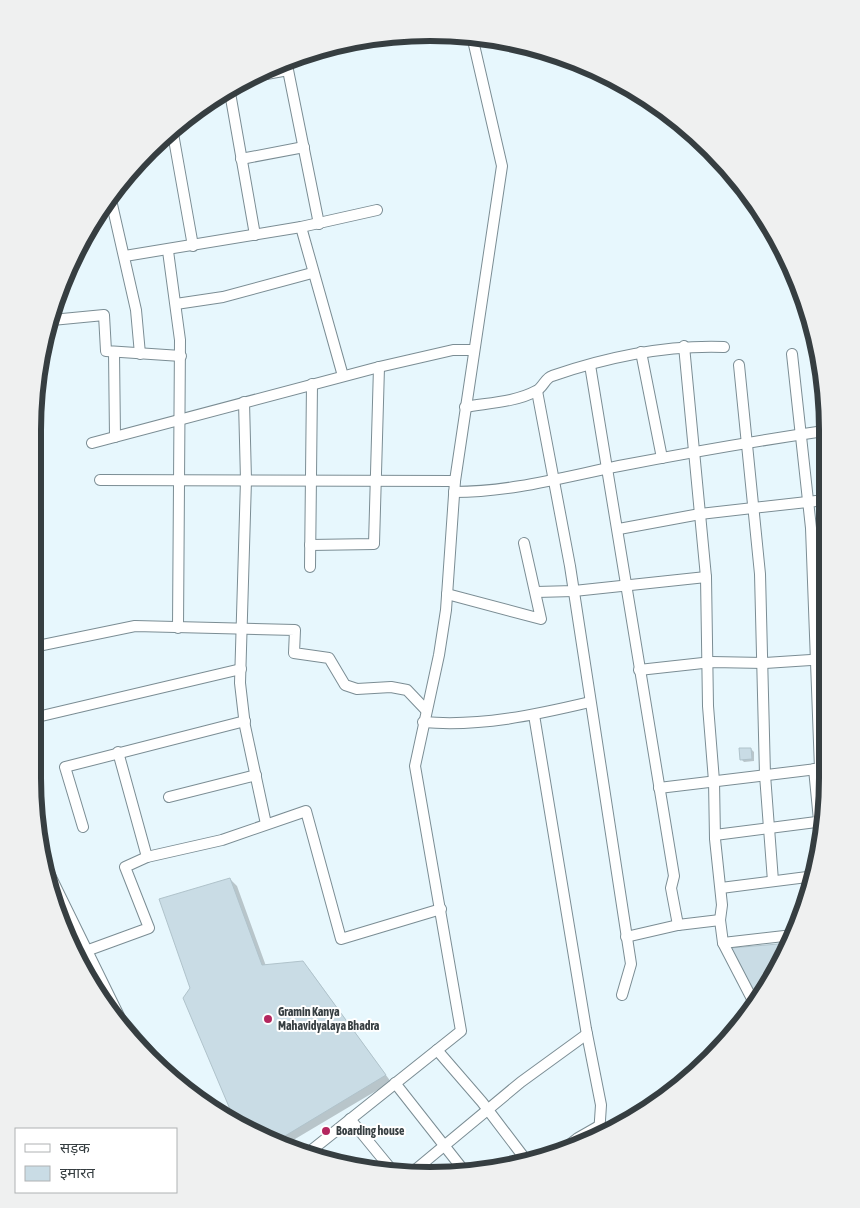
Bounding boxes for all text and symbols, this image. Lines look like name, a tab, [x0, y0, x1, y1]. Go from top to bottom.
place label: Gramin Kanya Mahavidyalaya Bhadra	[278, 1005, 380, 1033]
marker: Gramin Kanya Mahavidyalaya Bhadra	[262, 1013, 274, 1025]
place label: Boarding house	[336, 1124, 405, 1138]
marker: Boarding house	[320, 1125, 332, 1137]
legend	[15, 1128, 178, 1193]
text: सड़क	[60, 1139, 90, 1156]
text: इमारत	[60, 1164, 95, 1181]

